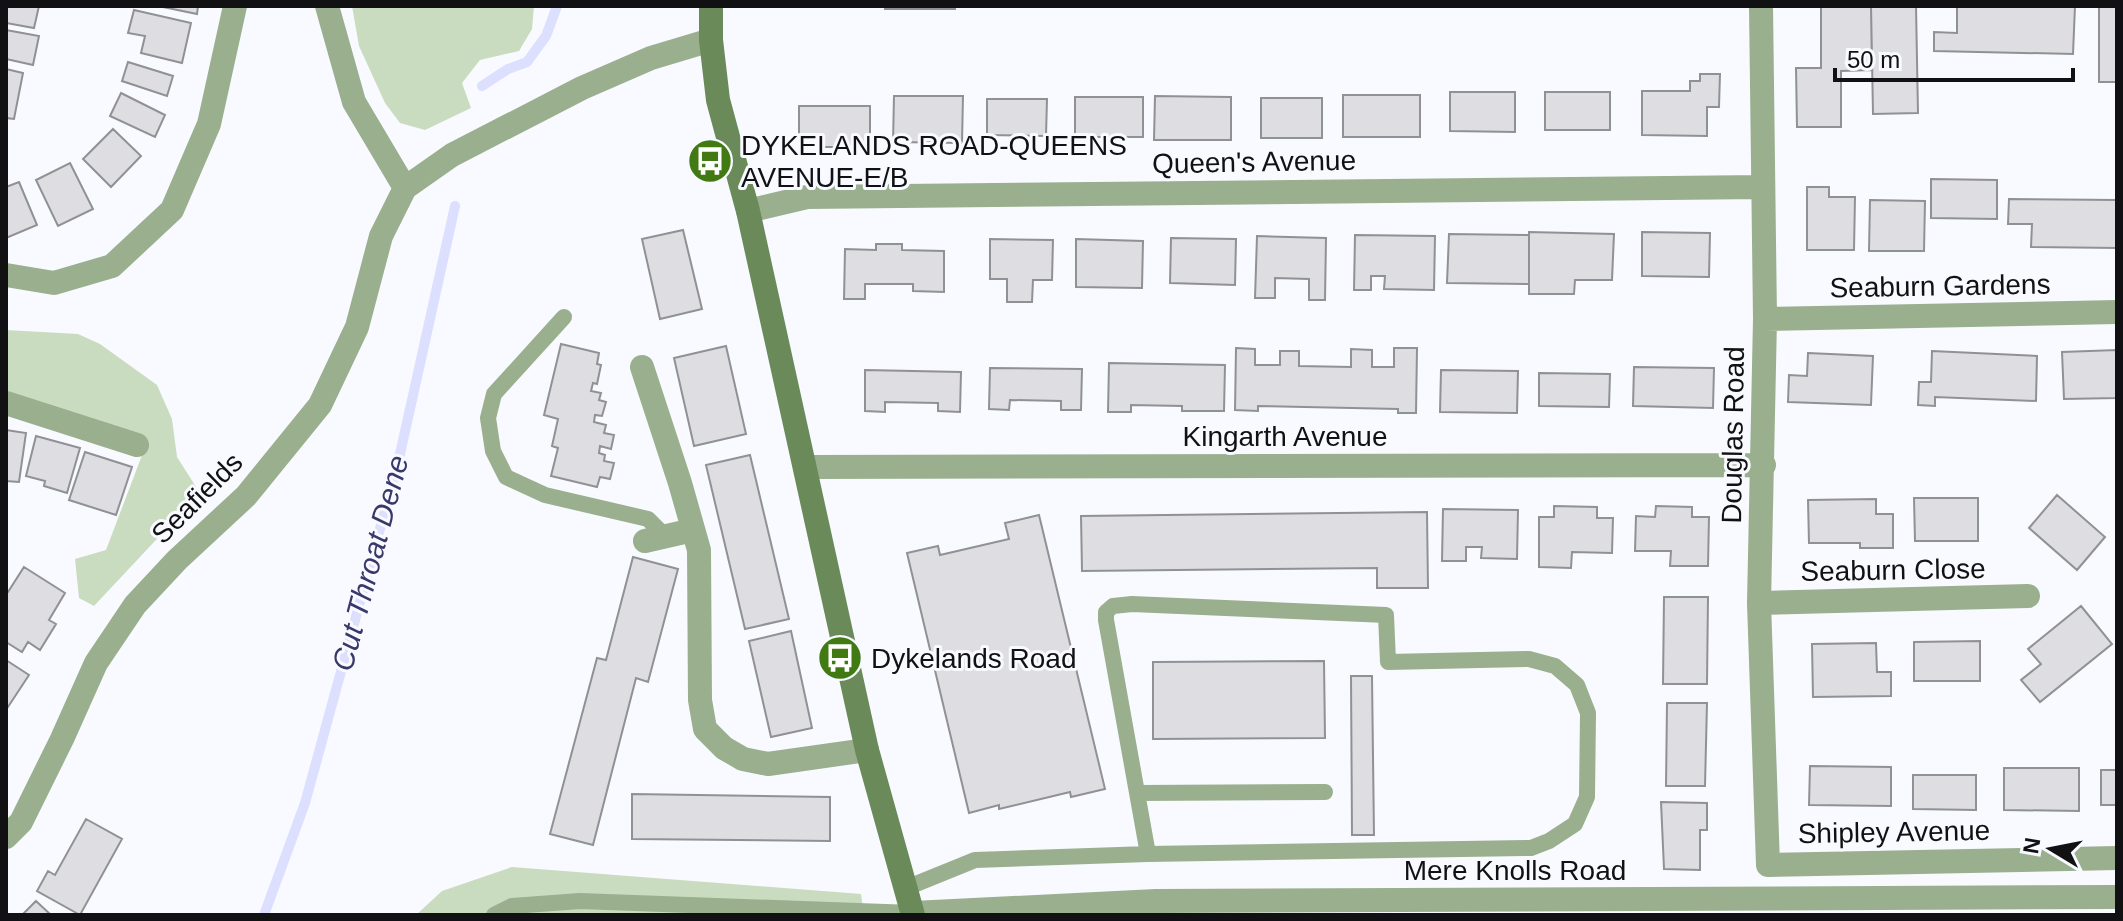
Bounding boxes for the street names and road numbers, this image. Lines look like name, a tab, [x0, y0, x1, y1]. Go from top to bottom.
street label: Queen's Avenue	[1152, 145, 1356, 179]
street label: Seaburn Gardens	[1829, 269, 2051, 303]
street label: Douglas Road	[1716, 346, 1750, 524]
street label: Kingarth Avenue	[1183, 421, 1387, 452]
street label: Seafields	[145, 446, 249, 550]
street label: Seaburn Close	[1800, 553, 1986, 587]
street label: Shipley Avenue	[1797, 815, 1991, 849]
street label: Mere Knolls Road	[1404, 855, 1626, 886]

